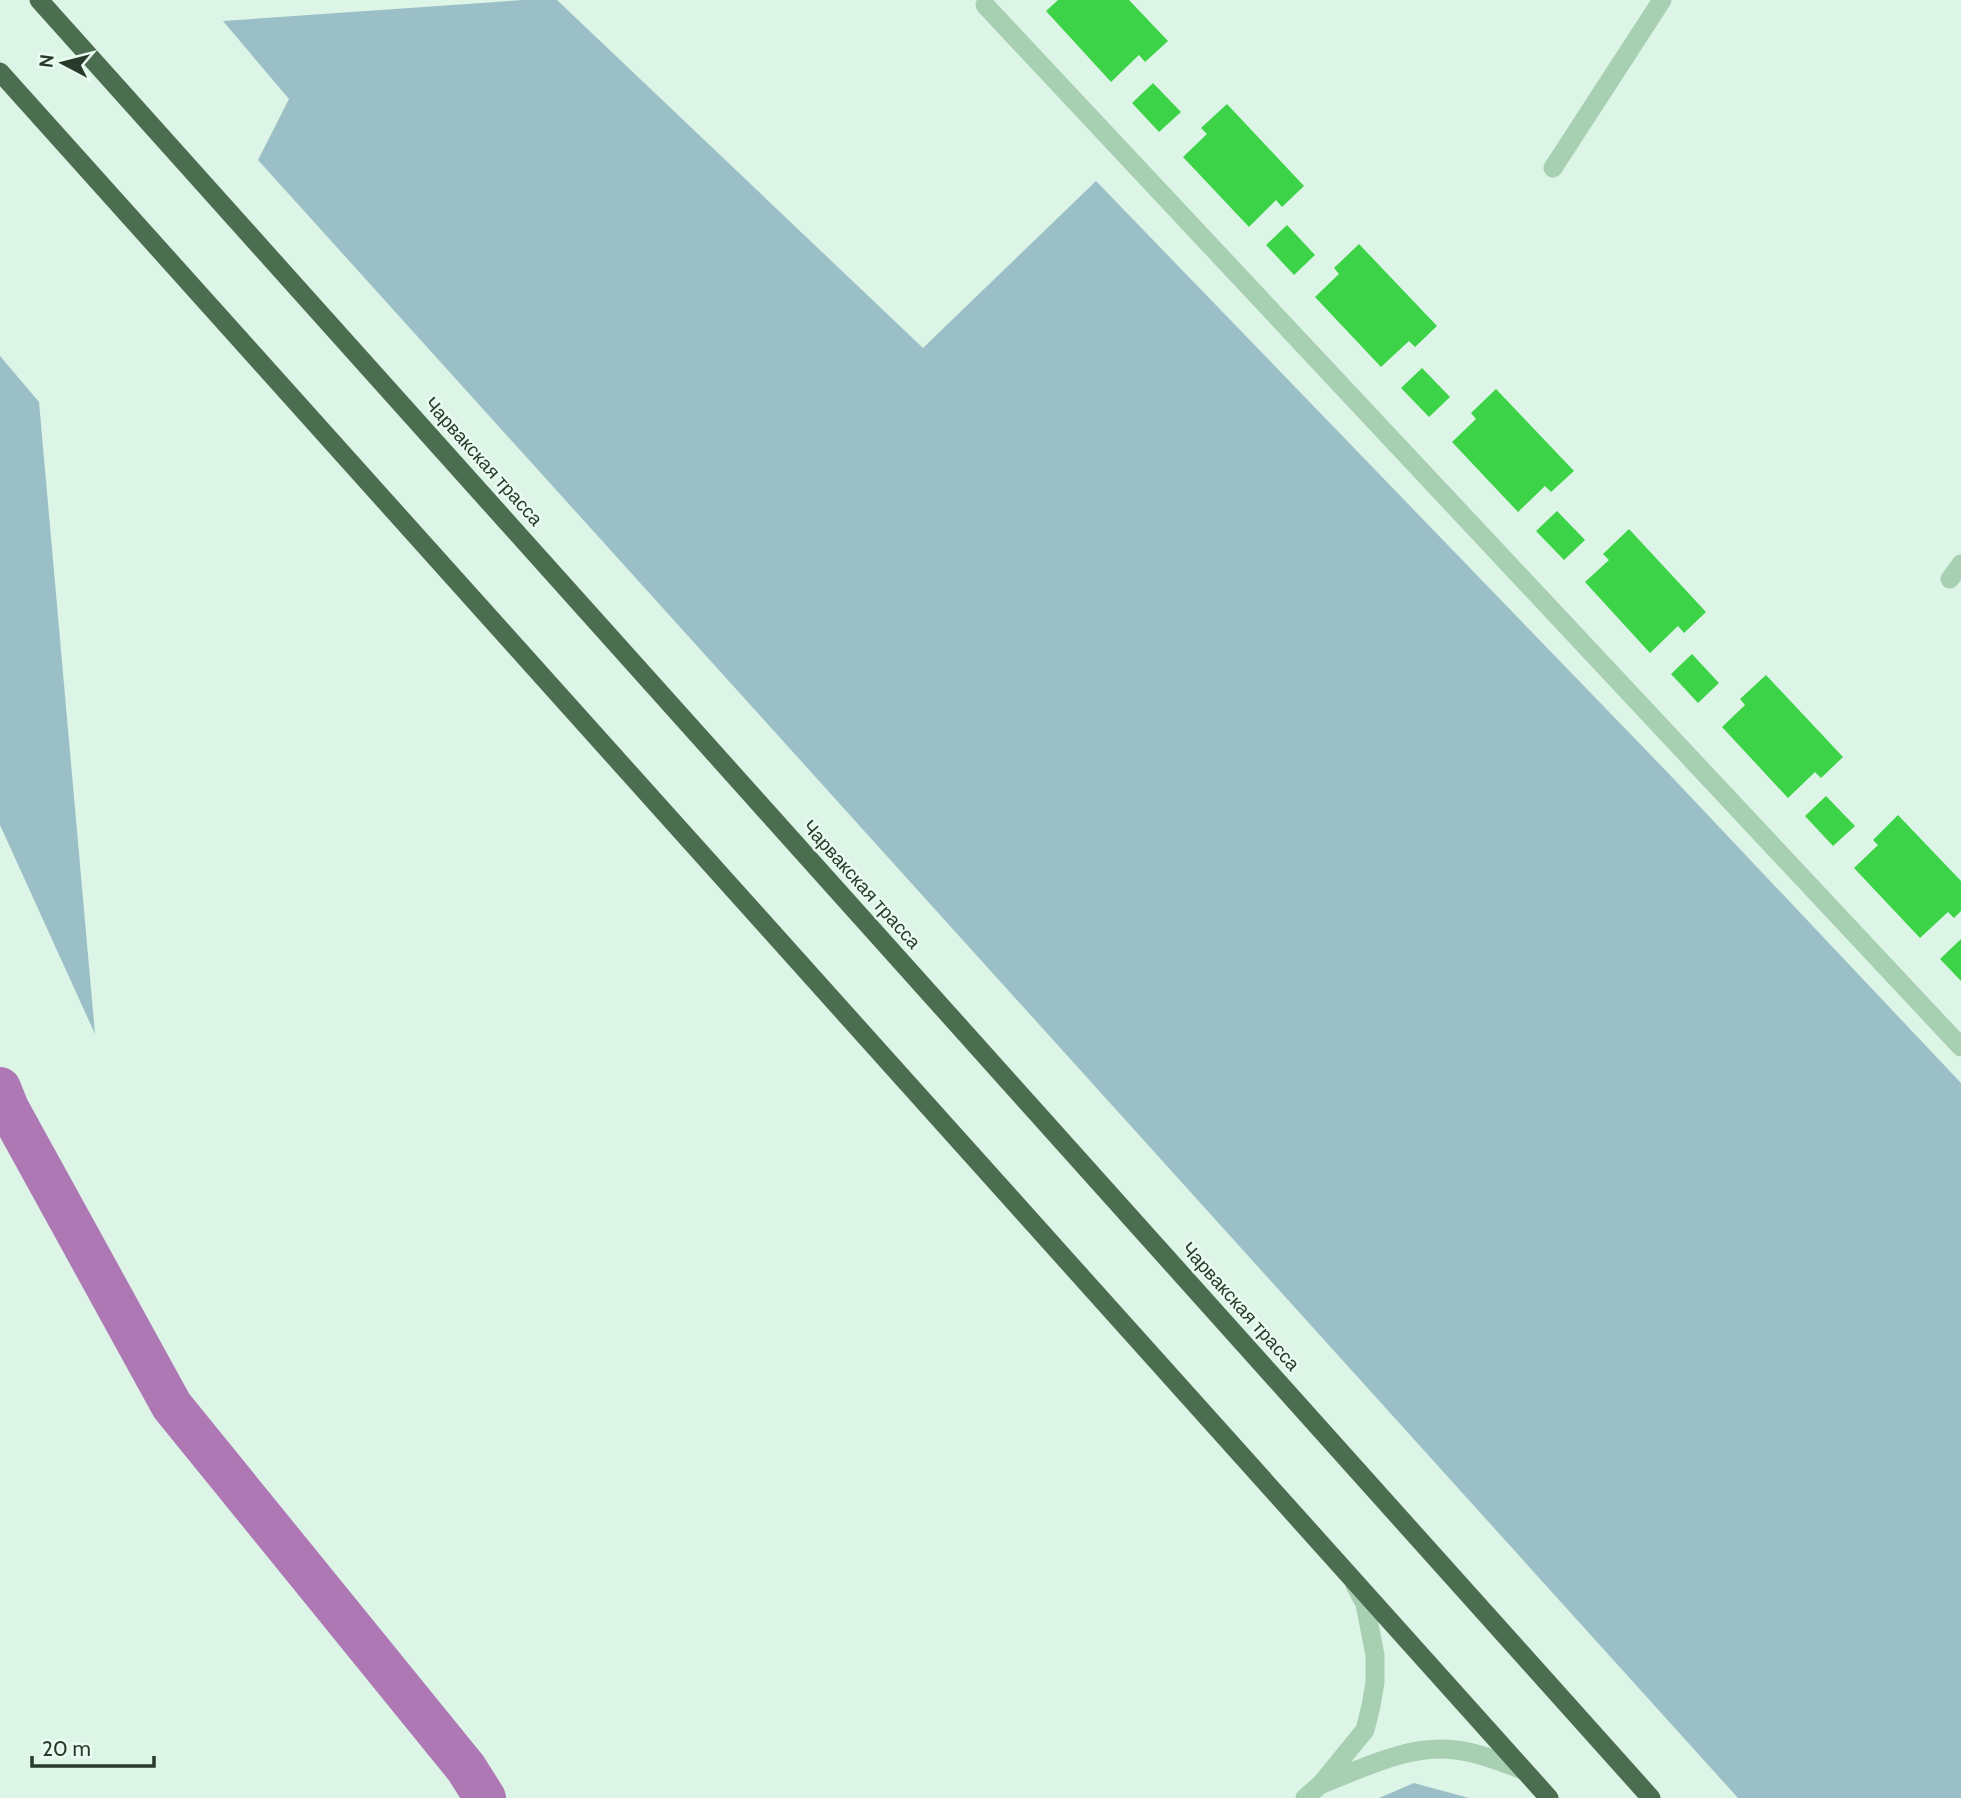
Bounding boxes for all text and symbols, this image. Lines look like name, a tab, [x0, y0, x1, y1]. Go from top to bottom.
north arrow	[28, 28, 98, 98]
text: N	[34, 53, 59, 69]
street label: Чарвакская трасса	[420, 392, 548, 531]
street label: Чарвакская трасса	[798, 815, 926, 954]
street label: Чарвакская трасса	[1177, 1237, 1305, 1376]
scale bar	[32, 1724, 154, 1768]
text: 20 m	[42, 1736, 91, 1761]

